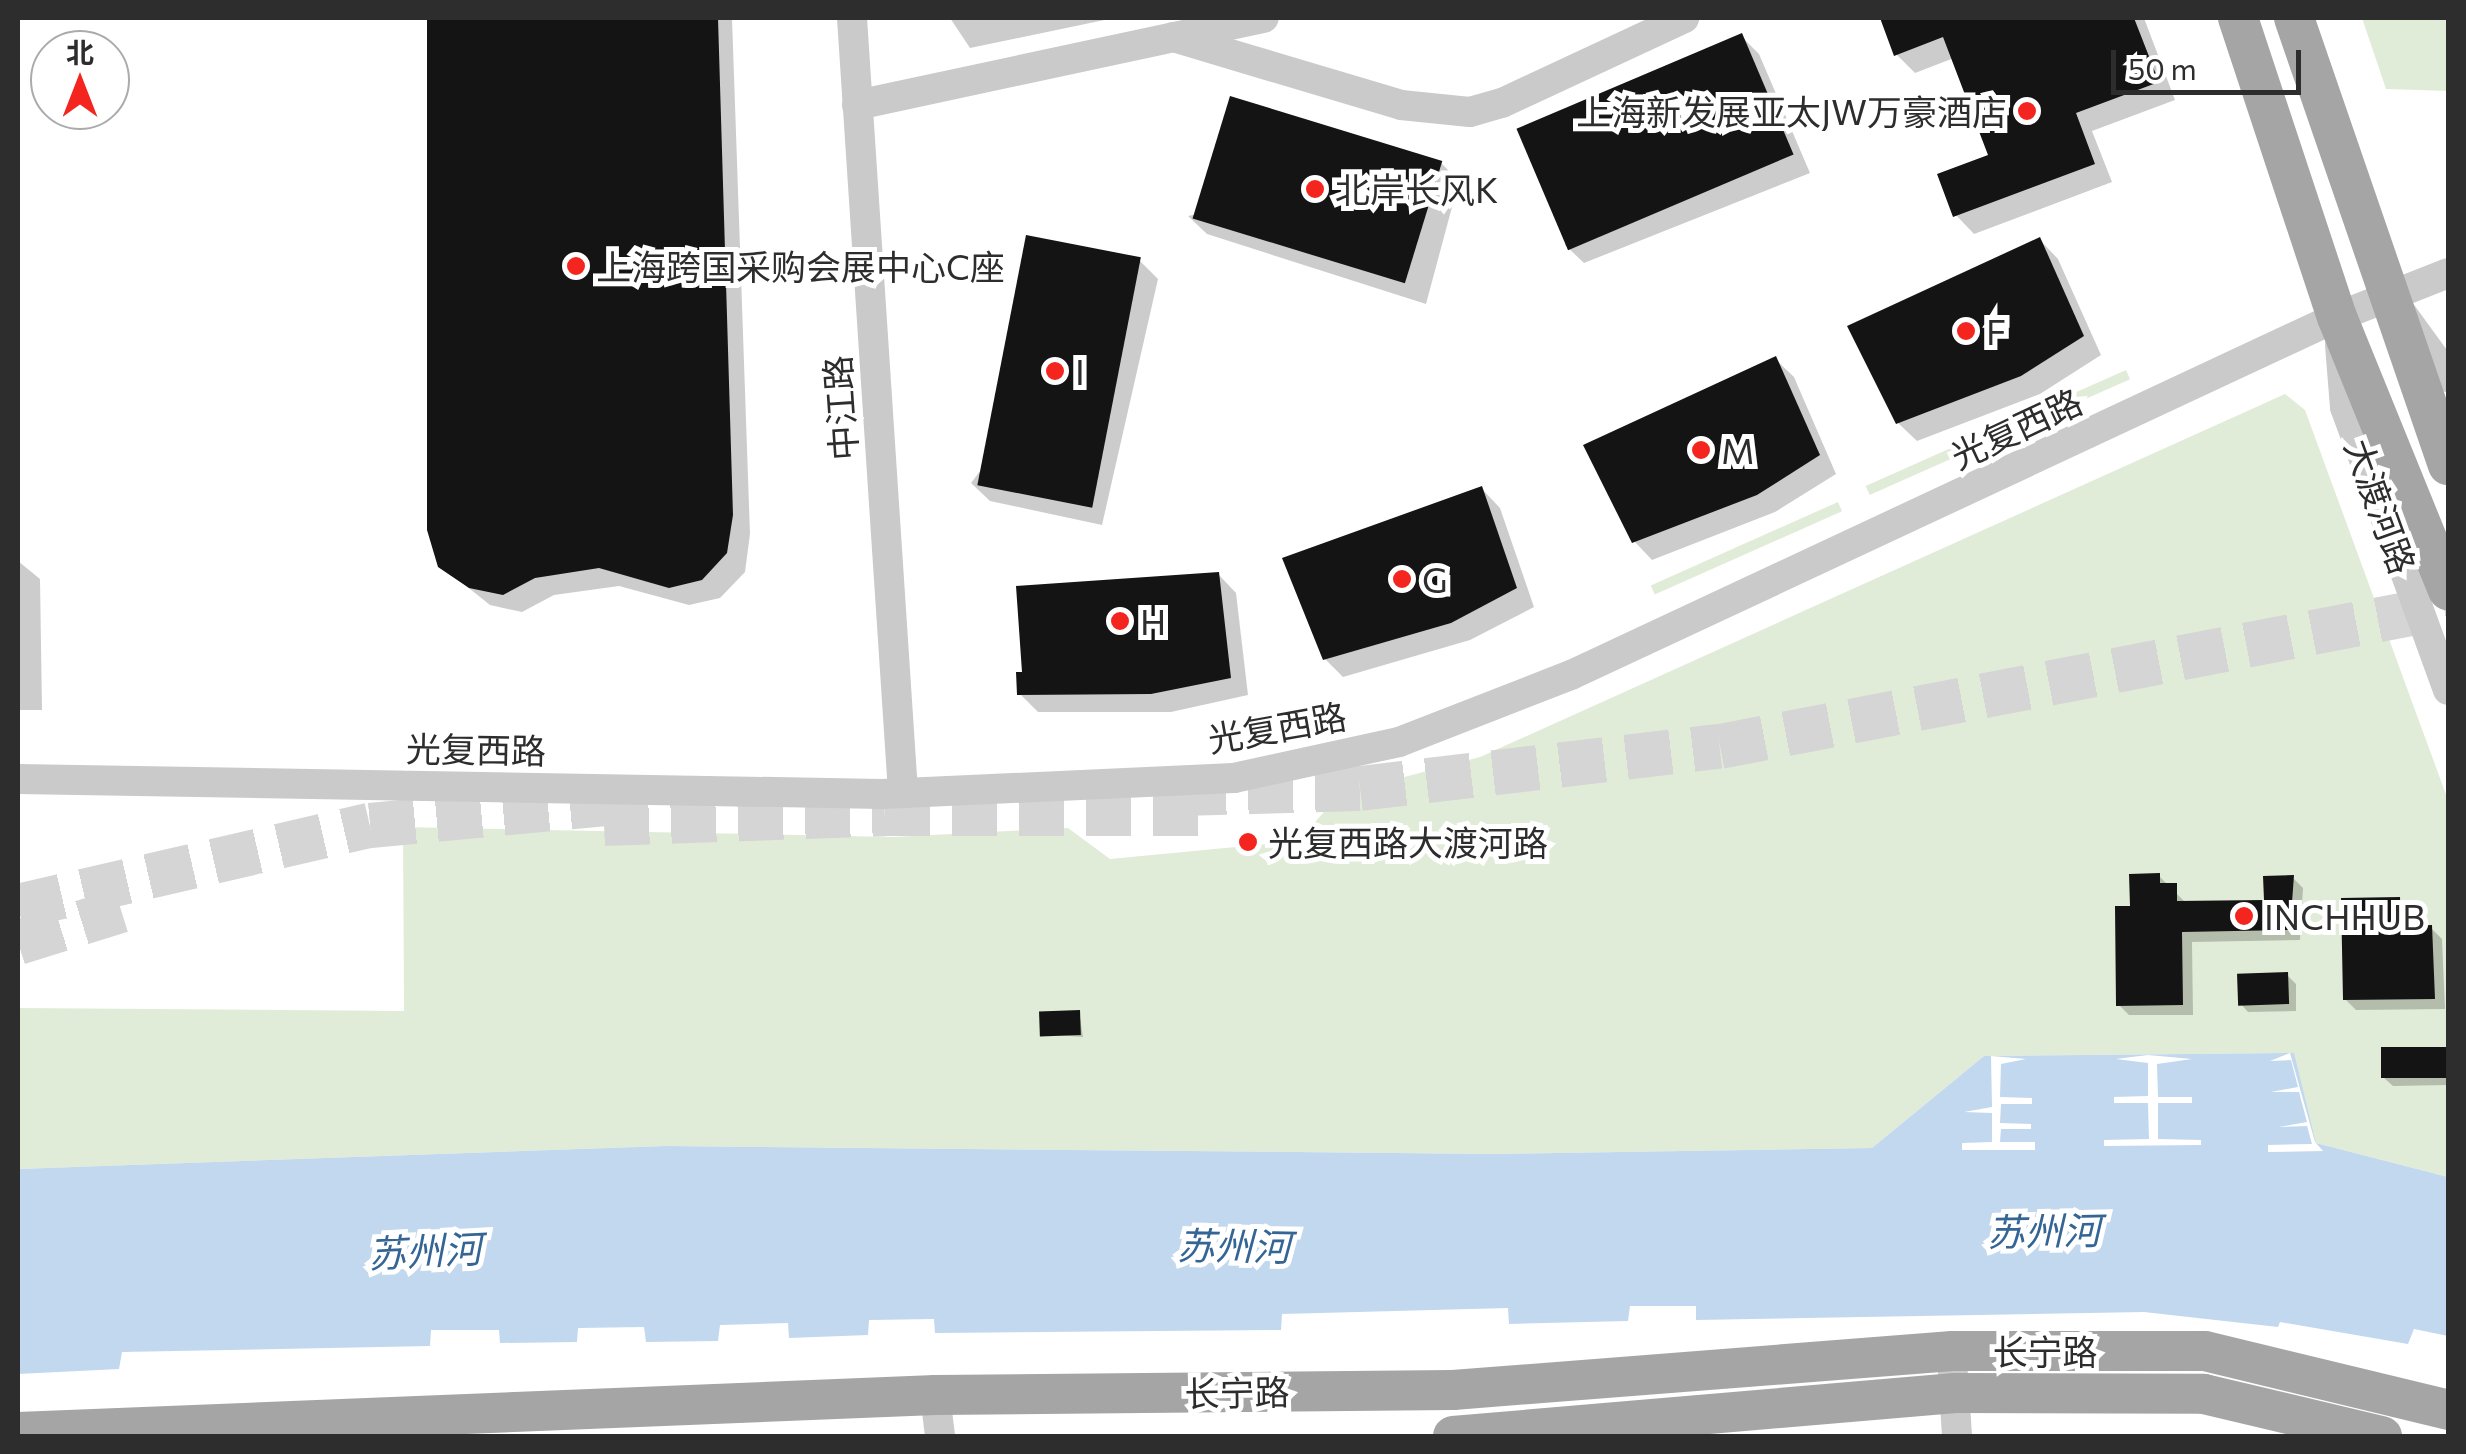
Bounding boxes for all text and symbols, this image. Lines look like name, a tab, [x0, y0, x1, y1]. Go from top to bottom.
north arrow	[30, 30, 130, 130]
scale bar	[2116, 30, 2306, 92]
text: 北	[66, 35, 94, 69]
text: 50 m	[2128, 49, 2197, 86]
place label: 上海新发展亚太JW万豪酒店	[1576, 90, 2007, 132]
marker: 上海新发展亚太JW万豪酒店	[2016, 100, 2038, 122]
place label: 北岸长风K	[1335, 168, 1498, 210]
marker: 北岸长风K	[1304, 178, 1326, 200]
place label: 上海跨国采购会展中心C座	[596, 245, 1005, 287]
marker: 上海跨国采购会展中心C座	[565, 255, 587, 277]
place label: F	[1986, 310, 2006, 352]
marker: F	[1955, 320, 1977, 342]
place label: I	[1075, 350, 1085, 392]
street label: 中江路	[815, 354, 865, 462]
marker: I	[1044, 360, 1066, 382]
street label: 光复西路	[1944, 379, 2088, 477]
place label: M	[1721, 429, 1755, 471]
street label: 大渡河路	[2337, 433, 2425, 579]
marker: M	[1690, 439, 1712, 461]
place label: G	[1422, 558, 1448, 600]
marker: G	[1391, 568, 1413, 590]
place label: H	[1140, 600, 1166, 642]
marker: H	[1109, 610, 1131, 632]
street label: 光复西路	[1204, 694, 1350, 760]
street label: 光复西路	[406, 727, 546, 771]
place label: 光复西路大渡河路	[1268, 821, 1548, 863]
marker: 光复西路大渡河路	[1237, 831, 1259, 853]
place label: INCHHUB	[2264, 895, 2425, 937]
marker: INCHHUB	[2233, 905, 2255, 927]
water label: 苏州河	[1987, 1206, 2101, 1254]
water label: 苏州河	[1177, 1221, 1291, 1269]
water label: 苏州河	[367, 1224, 483, 1276]
street label: 长宁路	[1993, 1330, 2097, 1372]
street label: 长宁路	[1184, 1370, 1290, 1414]

